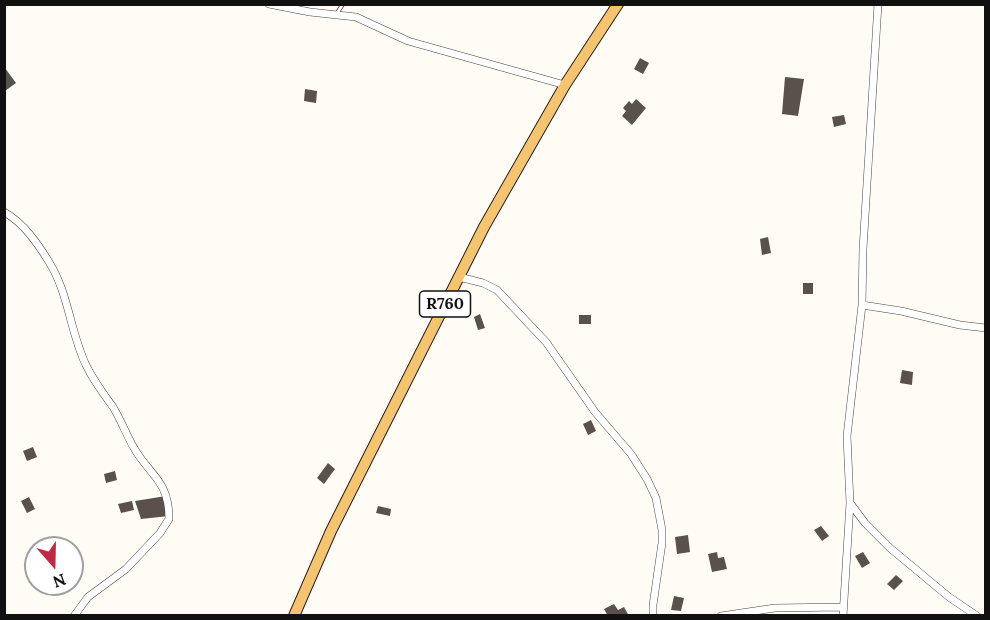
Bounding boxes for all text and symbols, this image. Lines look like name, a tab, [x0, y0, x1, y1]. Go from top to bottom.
road number: R760	[420, 291, 470, 317]
north arrow	[24, 536, 84, 596]
text: N	[50, 570, 69, 593]

